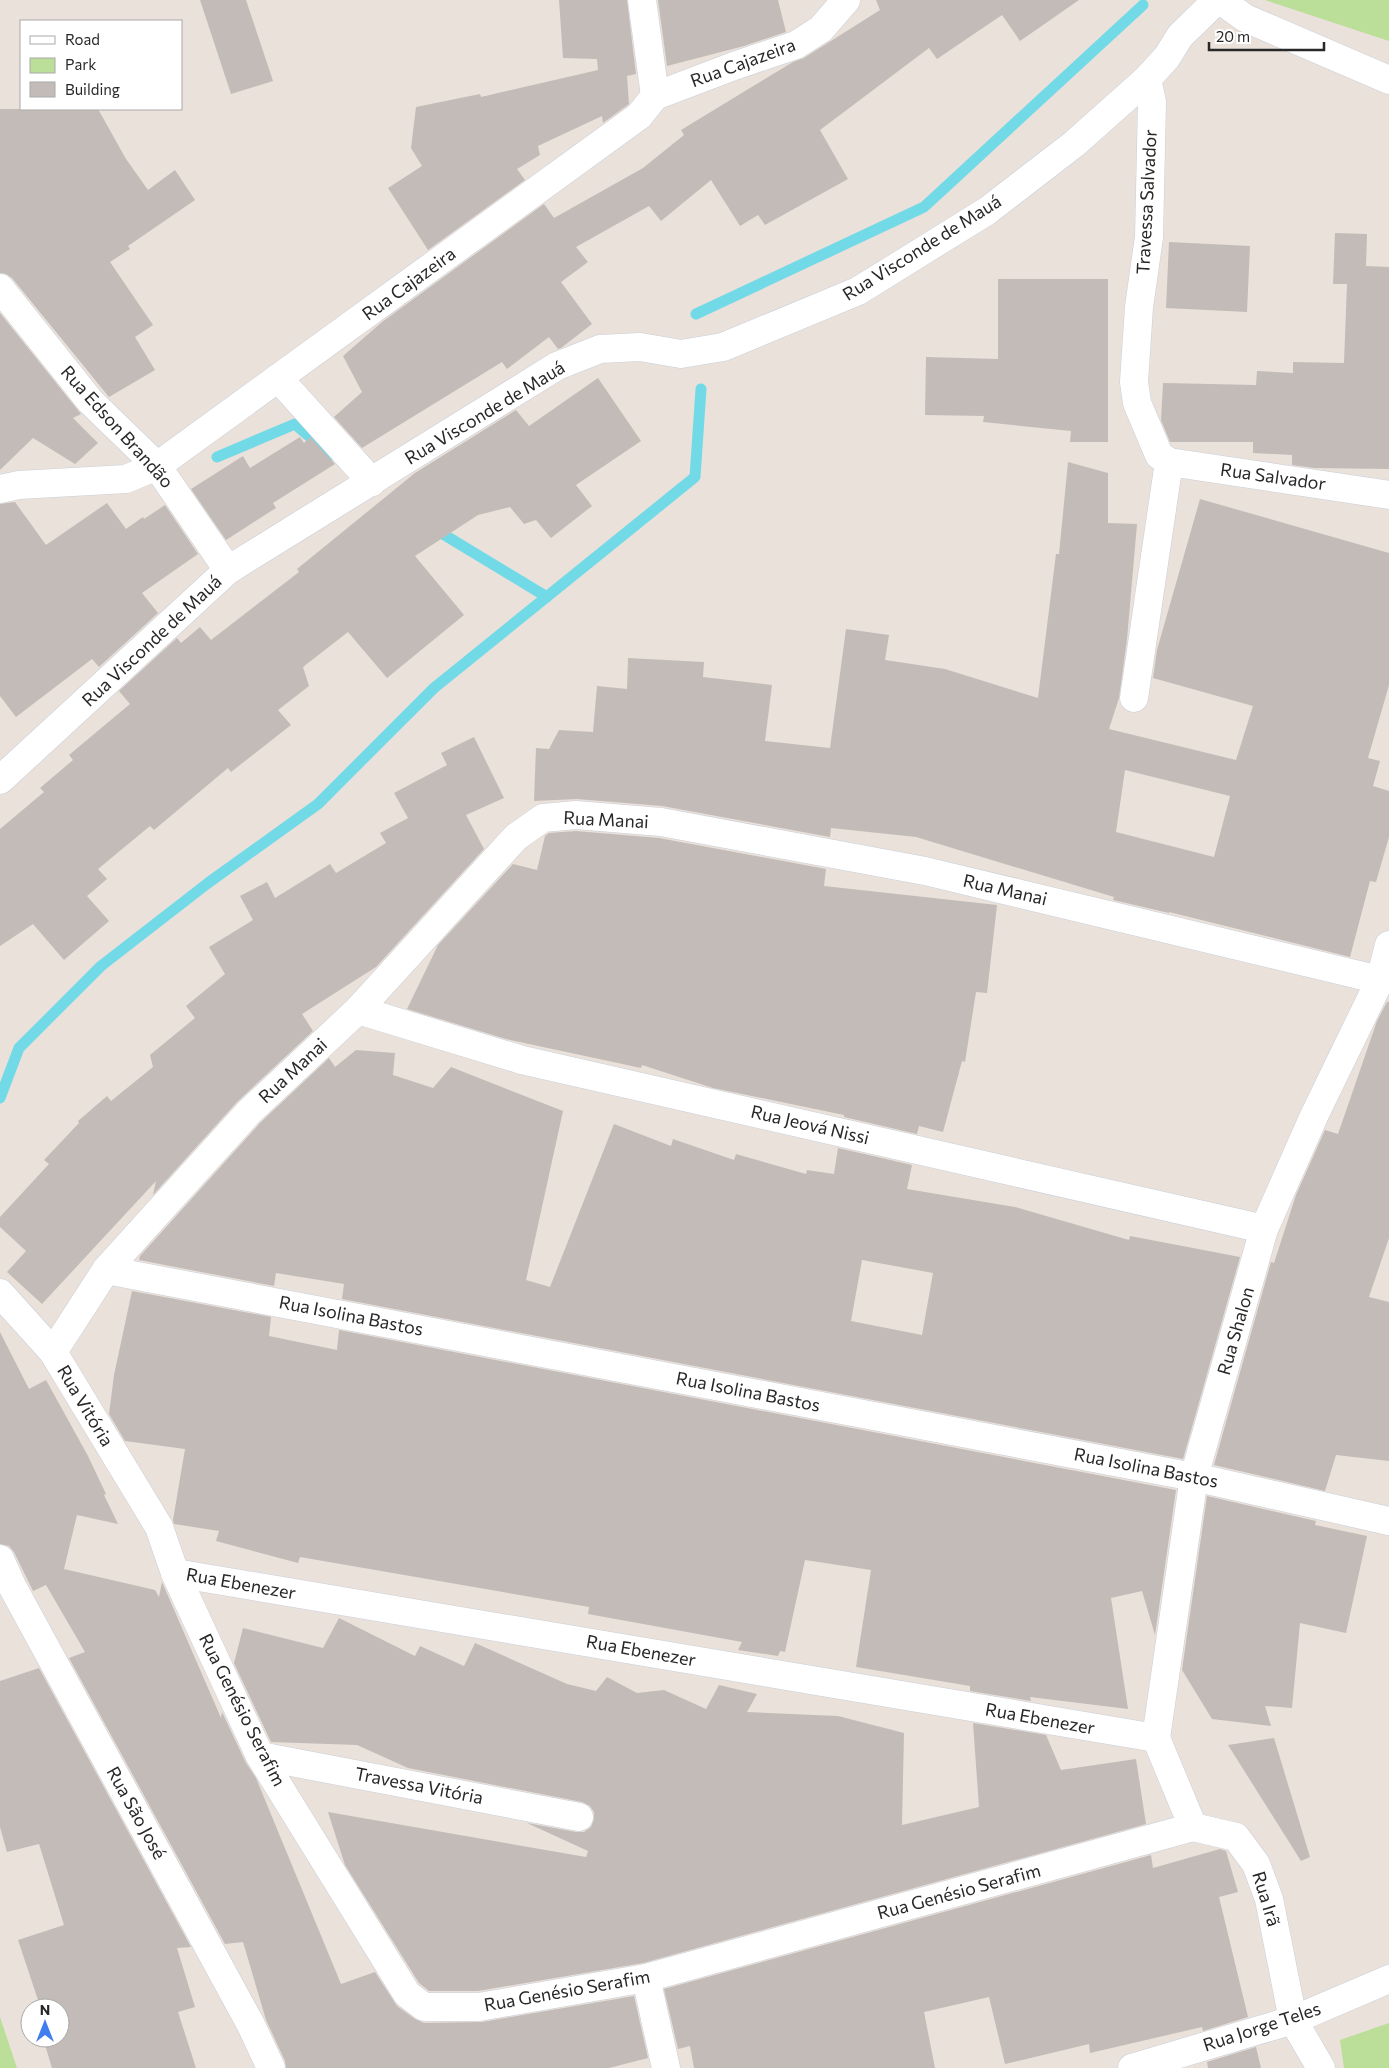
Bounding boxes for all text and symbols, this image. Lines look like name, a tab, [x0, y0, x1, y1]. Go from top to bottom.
legend	[20, 20, 182, 110]
scale bar	[1209, 20, 1324, 52]
text: 20 m	[1216, 27, 1250, 45]
text: Road	[65, 30, 100, 48]
street label: Rua Cajazeira	[687, 33, 798, 91]
text: Park	[65, 55, 96, 73]
text: Building	[65, 80, 120, 98]
street label: Travessa Salvador	[1131, 129, 1161, 275]
street label: Rua Visconde de Mauá	[838, 189, 1005, 305]
street label: Rua Cajazeira	[357, 242, 459, 324]
street label: Rua Visconde de Mauá	[401, 356, 568, 469]
street label: Rua Edson Brandão	[57, 360, 179, 492]
street label: Rua Salvador	[1219, 458, 1327, 494]
street label: Rua Visconde de Mauá	[77, 570, 226, 711]
street label: Rua Manai	[563, 806, 649, 832]
street label: Rua Manai	[961, 869, 1049, 909]
street label: Rua Manai	[253, 1033, 331, 1108]
street label: Rua Jeová Nissi	[749, 1100, 872, 1148]
street label: Rua Shalon	[1212, 1284, 1258, 1377]
street label: Rua Isolina Bastos	[277, 1290, 425, 1340]
street label: Rua Vitória	[53, 1361, 119, 1450]
street label: Rua Isolina Bastos	[674, 1366, 822, 1416]
street label: Rua Isolina Bastos	[1072, 1442, 1220, 1492]
street label: Rua Ebenezer	[185, 1563, 298, 1603]
street label: Rua Genésio Serafim	[195, 1630, 291, 1790]
street label: Rua Ebenezer	[585, 1630, 698, 1670]
street label: Rua Ebenezer	[984, 1698, 1097, 1738]
street label: Rua São José	[102, 1762, 171, 1863]
street label: Travessa Vitória	[353, 1762, 485, 1808]
street label: Rua Genésio Serafim	[875, 1859, 1043, 1923]
street label: Rua Irã	[1248, 1869, 1286, 1929]
street label: Rua Genésio Serafim	[482, 1965, 652, 2015]
street label: Rua Jorge Teles	[1200, 1997, 1323, 2055]
north arrow	[20, 1998, 70, 2048]
text: N	[40, 2001, 50, 2018]

